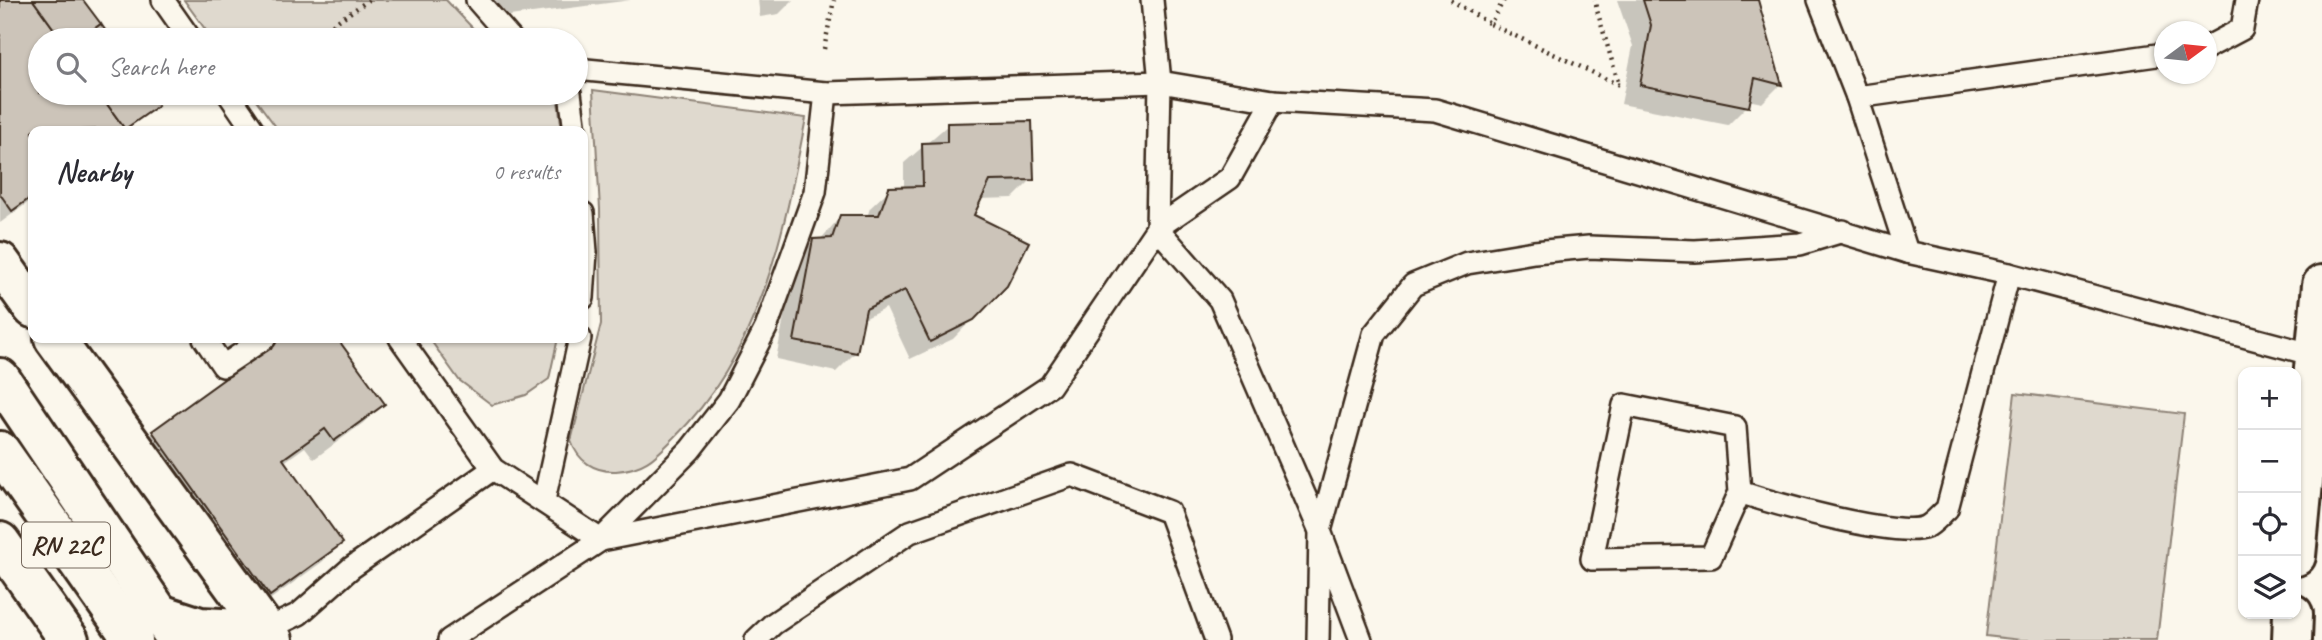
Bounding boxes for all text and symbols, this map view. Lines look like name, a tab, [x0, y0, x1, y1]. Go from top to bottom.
north arrow	[2154, 21, 2217, 84]
search box	[28, 28, 588, 105]
icon: search	[52, 48, 90, 86]
text: Search here	[108, 50, 214, 83]
text: Nearby	[56, 153, 132, 191]
text: 0 results	[493, 157, 560, 186]
map controls	[2238, 367, 2301, 619]
button: +	[2238, 367, 2301, 430]
button: −	[2238, 430, 2301, 493]
button: locate	[2238, 493, 2301, 556]
road number: RN 22C	[22, 523, 110, 568]
button: layers	[2238, 556, 2301, 619]

